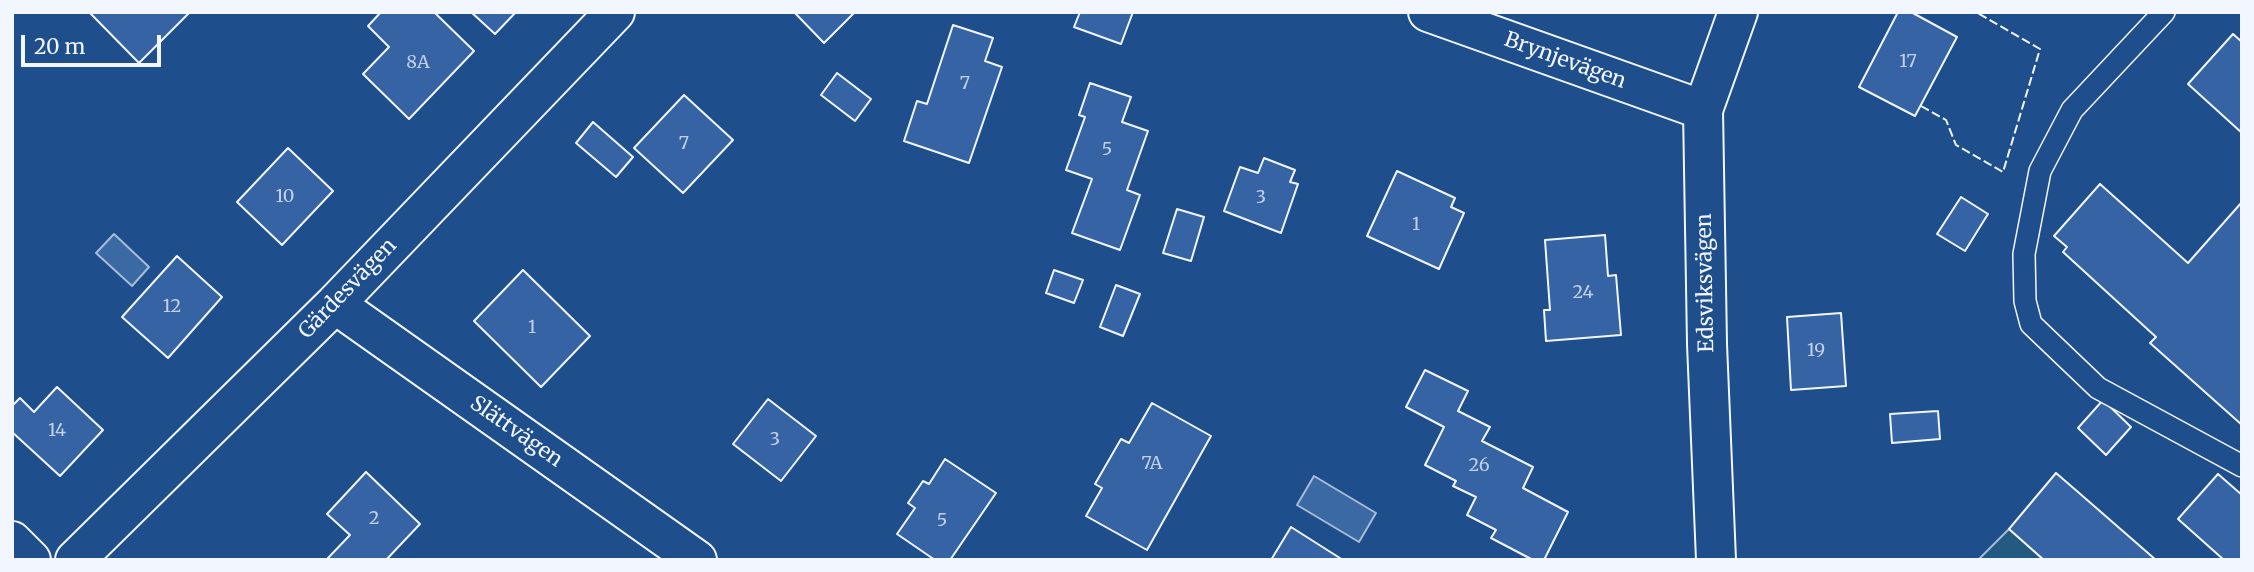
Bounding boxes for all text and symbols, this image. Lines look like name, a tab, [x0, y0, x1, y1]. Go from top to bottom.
scale bar	[24, 21, 164, 65]
street label: Brynjevägen	[1501, 27, 1629, 95]
text: 20 m	[34, 33, 85, 60]
house number: 17	[1899, 51, 1917, 73]
house number: 8A	[406, 52, 430, 74]
house number: 7	[960, 73, 970, 95]
house number: 7	[679, 133, 689, 155]
house number: 5	[1102, 139, 1112, 161]
house number: 10	[276, 186, 294, 208]
house number: 3	[1256, 187, 1266, 209]
street label: Edsviksvägen	[1692, 213, 1720, 353]
house number: 1	[1412, 214, 1420, 236]
street label: Gärdesvägen	[294, 234, 402, 344]
house number: 24	[1572, 282, 1594, 304]
house number: 12	[163, 296, 181, 318]
house number: 1	[528, 317, 536, 339]
house number: 19	[1807, 340, 1825, 362]
street label: Slättvägen	[465, 391, 567, 473]
house number: 14	[48, 420, 66, 442]
house number: 3	[770, 429, 780, 451]
house number: 7A	[1141, 453, 1163, 475]
house number: 26	[1468, 455, 1490, 477]
house number: 2	[369, 508, 379, 530]
house number: 5	[937, 510, 947, 532]

